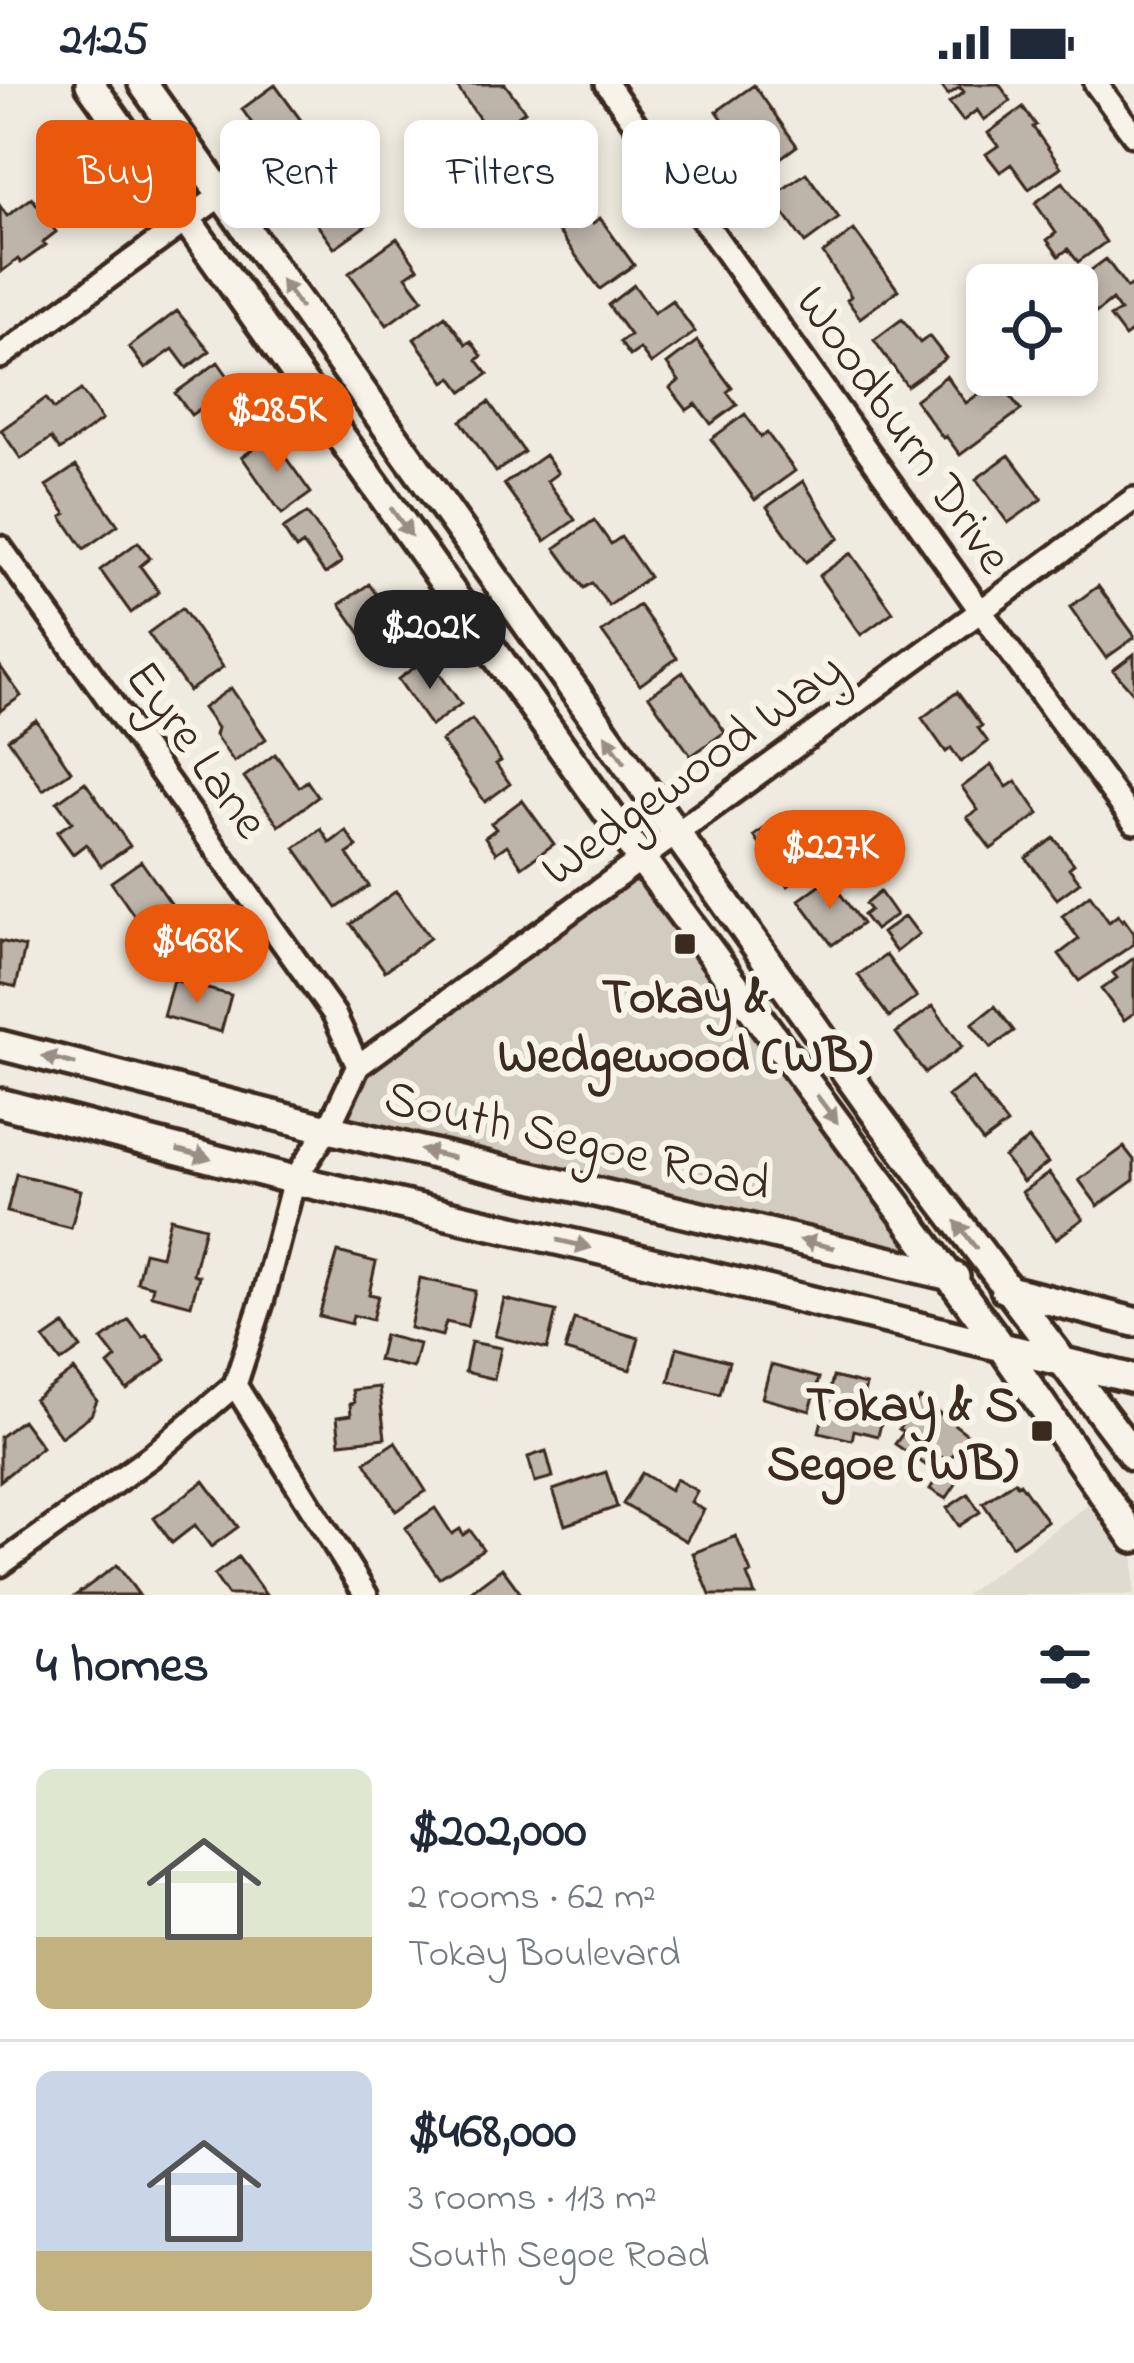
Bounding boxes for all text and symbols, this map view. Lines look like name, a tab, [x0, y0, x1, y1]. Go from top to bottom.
text: 21:25	[60, 9, 149, 75]
chip: Buy	[36, 120, 196, 228]
chip: Rent	[220, 120, 380, 228]
chip: Filters	[404, 120, 598, 228]
chip: New	[622, 120, 780, 228]
map controls	[966, 264, 1098, 396]
button: locate	[966, 264, 1098, 396]
street label: Woodburn Drive	[774, 271, 1029, 591]
one-way arrow	[280, 278, 303, 310]
pin: $285K	[193, 373, 361, 475]
text: $285K	[228, 383, 326, 440]
one-way arrow	[389, 506, 412, 538]
pin: $202K	[346, 590, 514, 692]
text: $202K	[381, 600, 479, 657]
street label: Wedgewood Way	[527, 635, 862, 907]
street label: Eyre Lane	[104, 646, 285, 856]
one-way arrow	[603, 733, 627, 765]
pin: $227K	[746, 810, 914, 912]
text: $227K	[781, 820, 879, 877]
pin: $468K	[113, 904, 281, 1006]
text: $468K	[152, 914, 242, 971]
marker: Tokay & Wedgewood (WB)	[672, 931, 698, 957]
place label: Tokay & Wedgewood (WB)	[498, 962, 872, 1097]
one-way arrow	[40, 1050, 77, 1069]
street label: South Segoe Road	[376, 1063, 777, 1224]
one-way arrow	[815, 1094, 839, 1125]
one-way arrow	[419, 1144, 456, 1163]
one-way arrow	[176, 1145, 213, 1164]
one-way arrow	[954, 1219, 978, 1251]
one-way arrow	[798, 1234, 835, 1253]
one-way arrow	[555, 1235, 592, 1254]
place label: Tokay & S Segoe (WB)	[767, 1370, 1018, 1505]
marker: Tokay & S Segoe (WB)	[1029, 1418, 1055, 1444]
text: 4 homes	[36, 1630, 209, 1705]
icon: filters	[1032, 1634, 1098, 1700]
text: $202,000	[408, 1795, 586, 1870]
icon: home	[132, 1817, 276, 1961]
text: 2 rooms · 62 m²	[408, 1870, 656, 1927]
text: Tokay Boulevard	[408, 1927, 680, 1984]
text: $468,000	[408, 2096, 576, 2171]
icon: home	[132, 2119, 276, 2263]
text: 3 rooms · 113 m²	[408, 2171, 657, 2228]
text: South Segoe Road	[408, 2228, 709, 2285]

